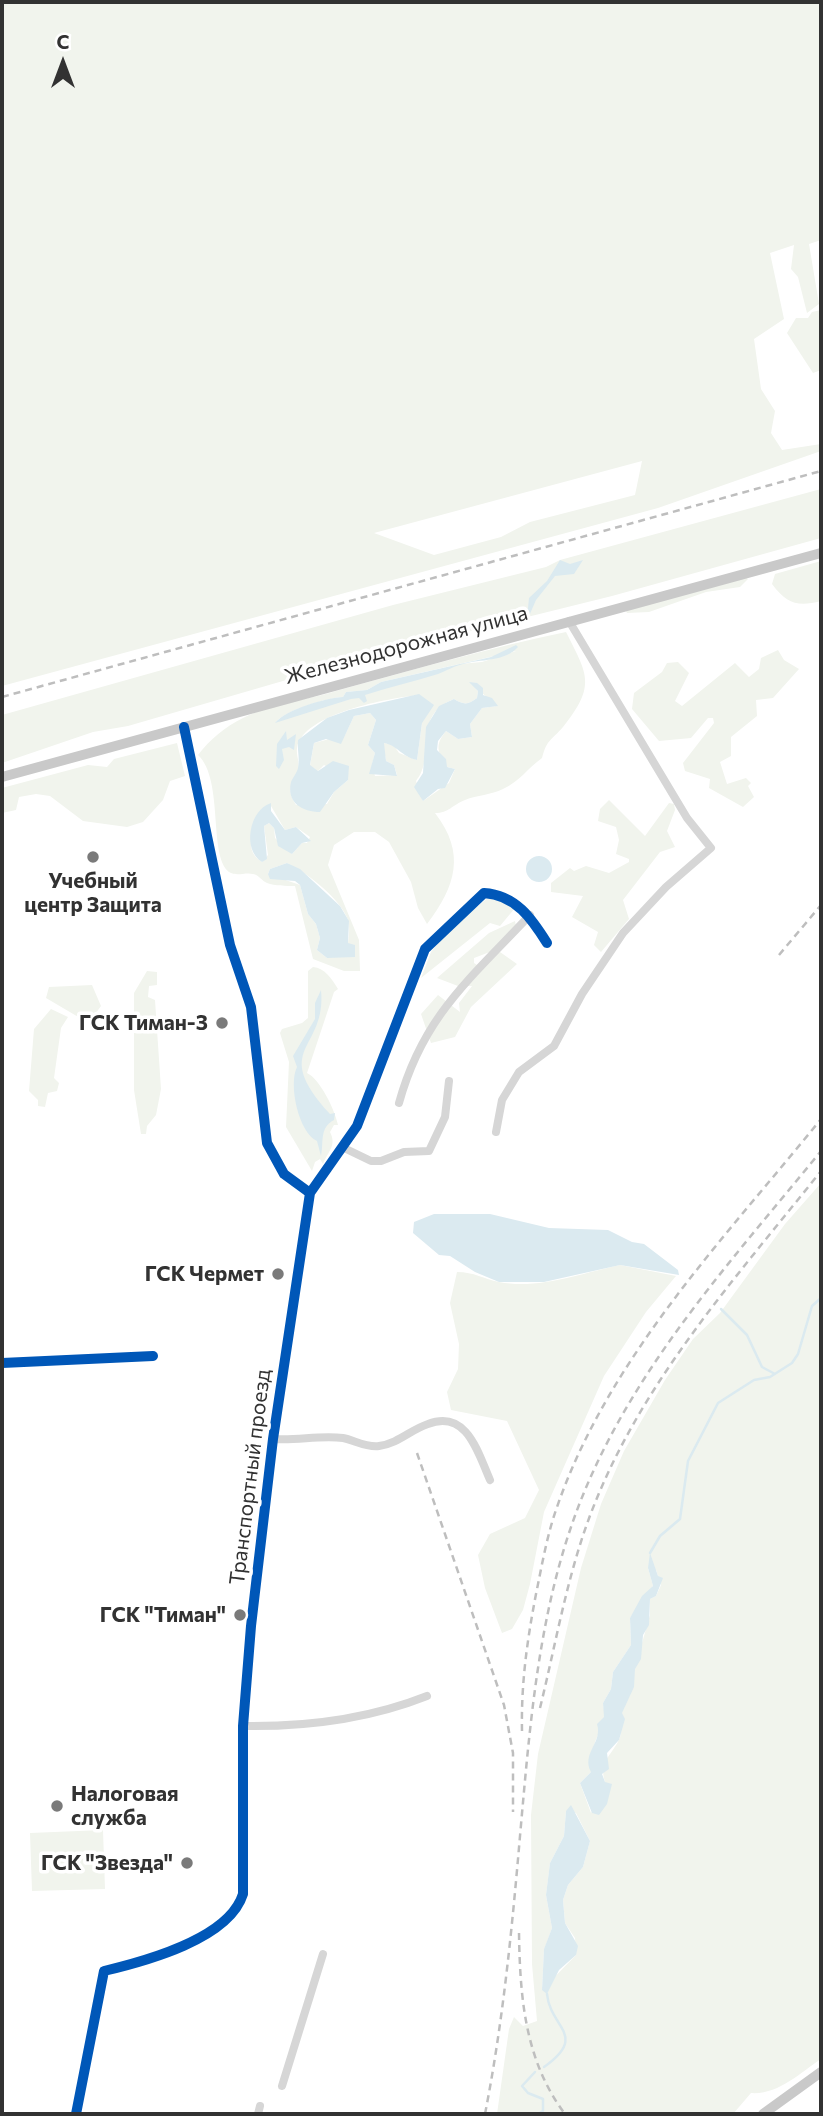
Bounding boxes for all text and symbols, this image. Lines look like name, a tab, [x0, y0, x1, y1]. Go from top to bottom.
north arrow	[28, 28, 98, 98]
text: С	[57, 30, 70, 53]
street label: Железнодорожная улица	[282, 600, 530, 690]
marker: Учебный центр Защита	[85, 849, 101, 865]
place label: Учебный центр Защита	[24, 868, 162, 918]
place label: ГСК Тиман-3	[79, 1010, 208, 1036]
marker: ГСК Тиман-3	[214, 1015, 230, 1031]
place label: ГСК Чермет	[145, 1261, 264, 1287]
marker: ГСК Чермет	[270, 1266, 286, 1282]
street label: Транспортный проезд	[224, 1368, 276, 1586]
place label: ГСК "Тиман"	[100, 1602, 226, 1628]
marker: ГСК "Тиман"	[232, 1607, 248, 1623]
place label: Налоговая служба	[71, 1781, 179, 1831]
marker: Налоговая служба	[49, 1798, 65, 1814]
place label: ГСК "Звезда"	[41, 1850, 173, 1876]
marker: ГСК "Звезда"	[179, 1855, 195, 1871]

